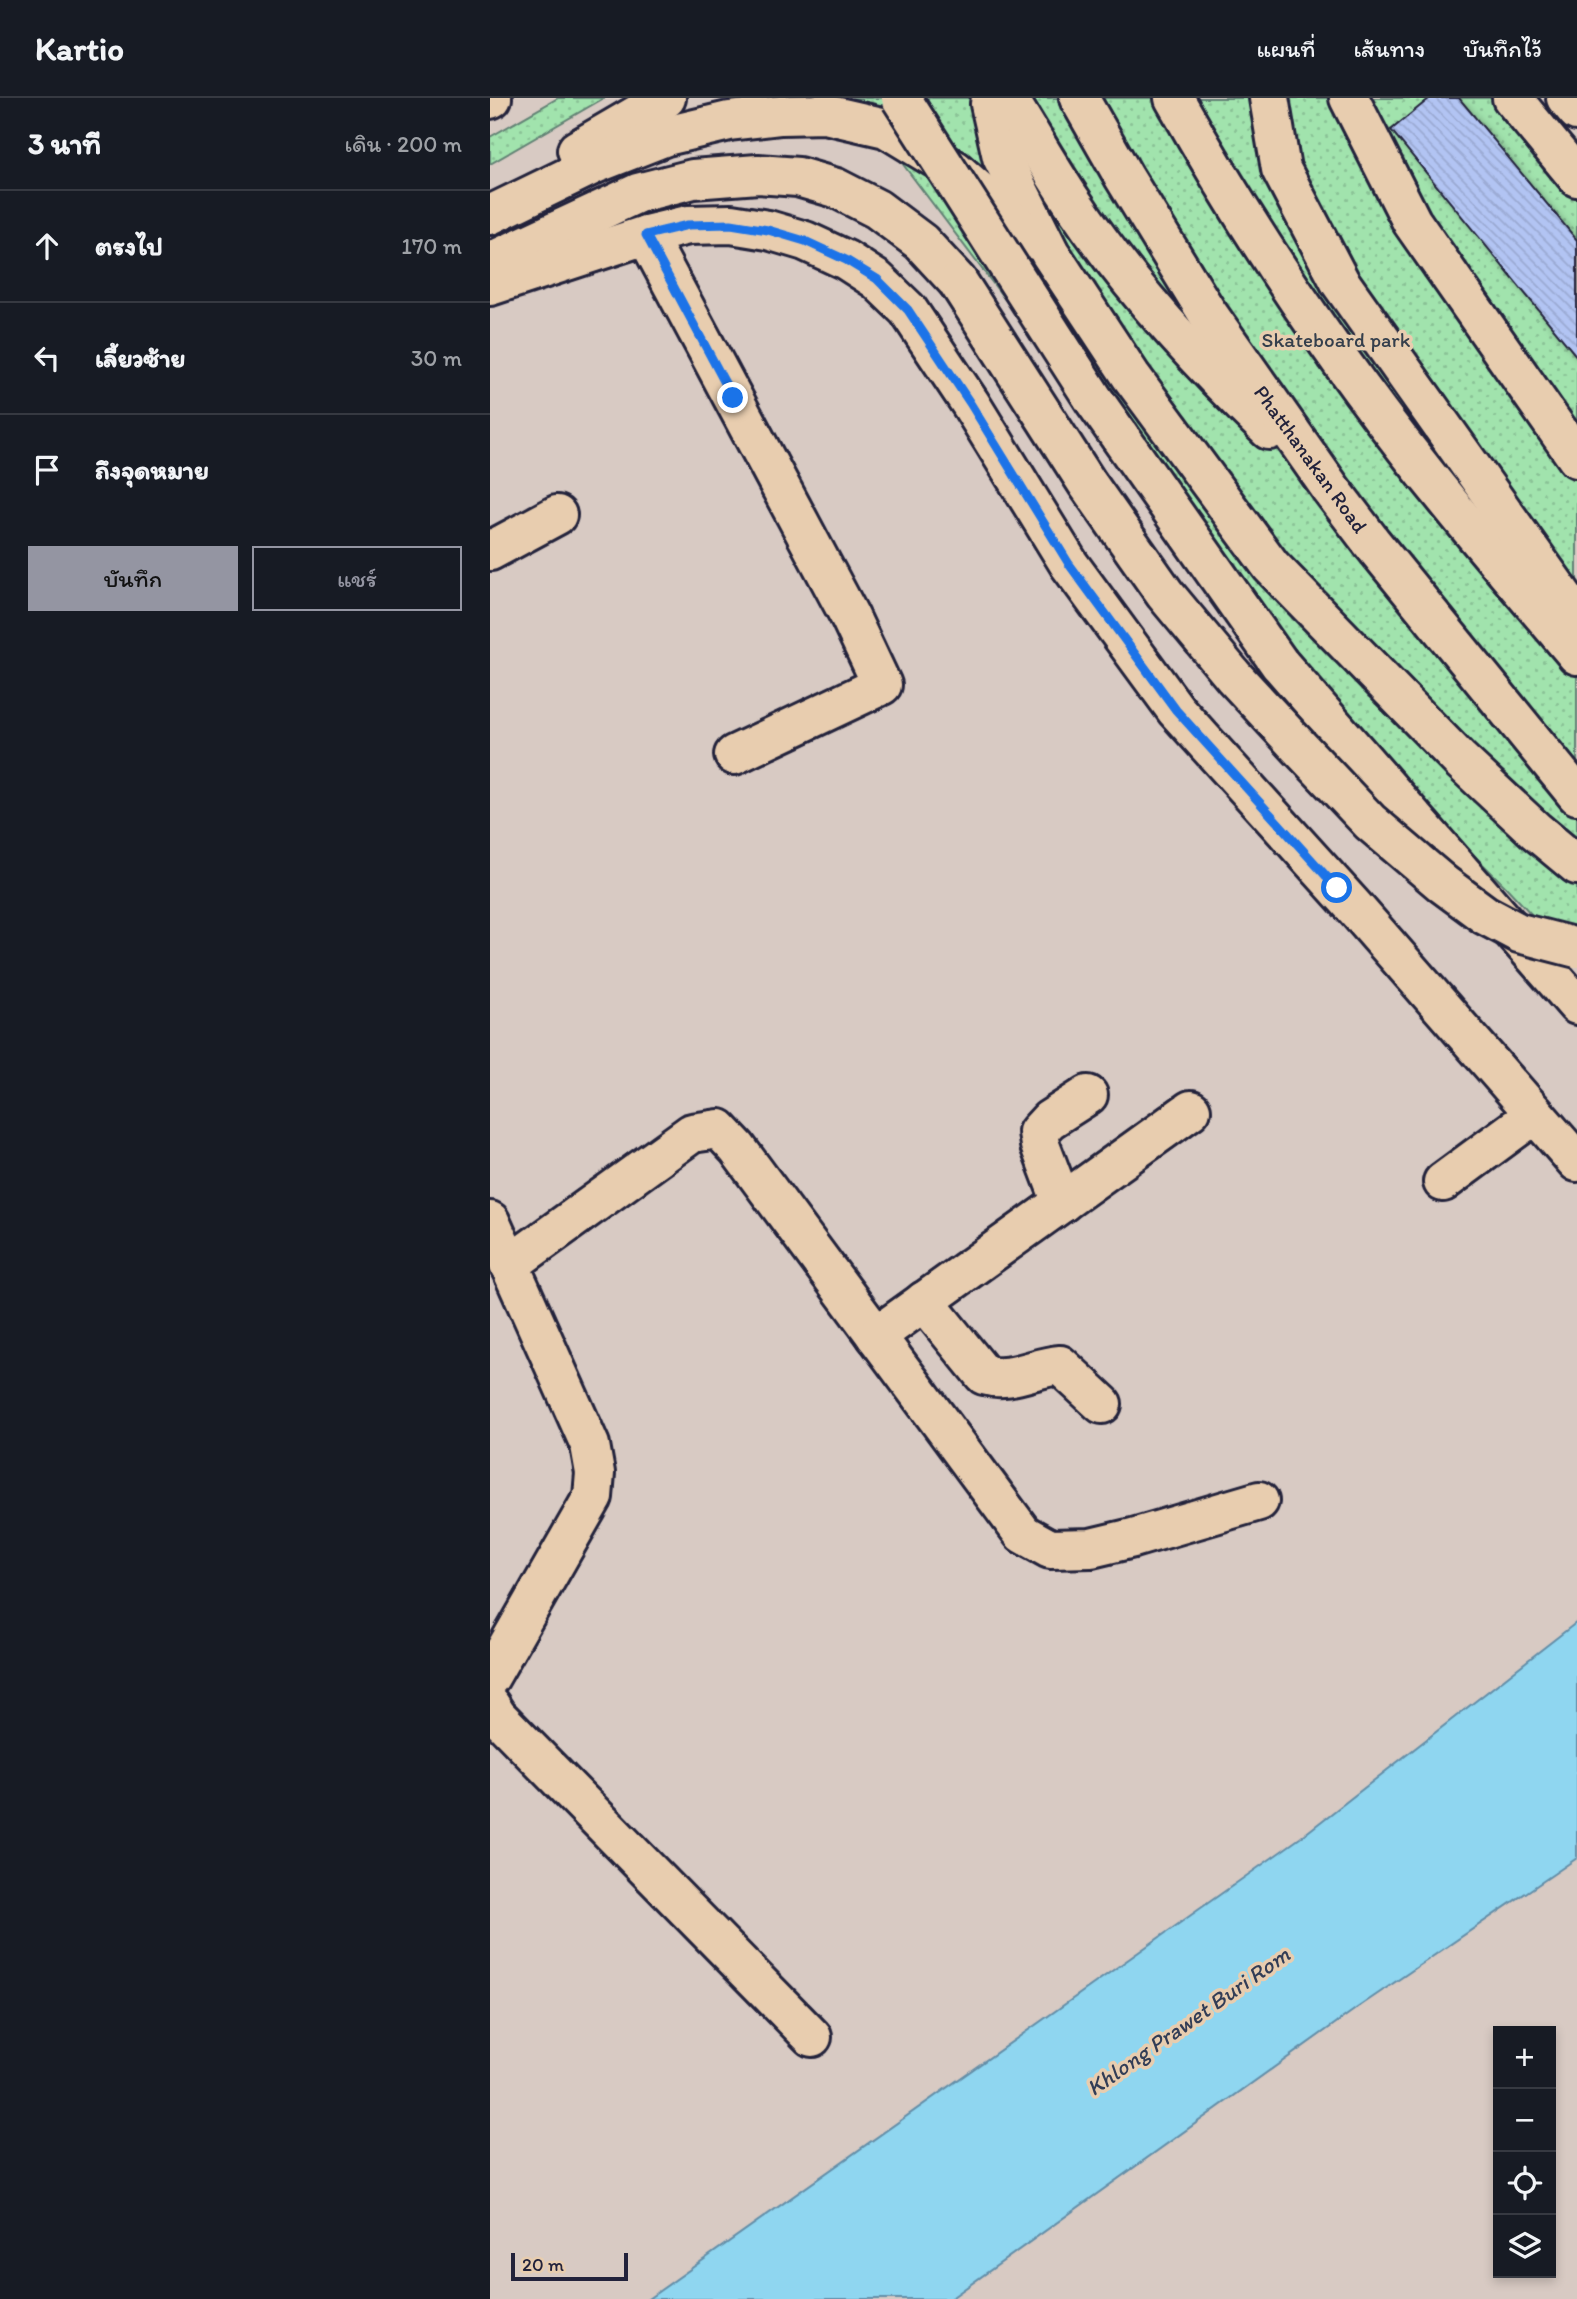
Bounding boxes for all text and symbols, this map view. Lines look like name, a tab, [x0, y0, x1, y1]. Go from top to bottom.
text: Kartio	[35, 29, 124, 68]
text: แผนที่	[1256, 34, 1315, 63]
text: เส้นทาง	[1353, 34, 1425, 63]
text: บันทึกไว้	[1463, 34, 1542, 63]
text: 3 นาที	[28, 125, 101, 162]
text: เดิน · 200 m	[345, 130, 462, 158]
icon: ahead	[28, 227, 66, 265]
text: ตรงไป	[95, 230, 163, 262]
text: 170 m	[401, 232, 462, 260]
park label: Skateboard park	[1262, 327, 1411, 352]
icon: left	[28, 339, 66, 377]
text: เลี้ยวซ้าย	[95, 342, 185, 374]
text: 30 m	[411, 344, 462, 372]
street label: Phatthanakan Road	[1249, 380, 1373, 538]
route end	[717, 382, 748, 413]
icon: arrive	[28, 451, 66, 489]
text: ถึงจุดหมาย	[95, 454, 209, 486]
button: บันทึก	[28, 546, 238, 611]
button: แชร์	[252, 546, 462, 611]
route start	[1321, 872, 1352, 903]
water label: Khlong Prawet Buri Rom	[1081, 1940, 1296, 2102]
map controls	[1493, 2026, 1556, 2278]
button: +	[1493, 2026, 1556, 2089]
button: −	[1493, 2089, 1556, 2152]
button: locate	[1493, 2152, 1556, 2215]
button: layers	[1493, 2215, 1556, 2278]
scale bar	[511, 2250, 628, 2282]
text: 20 m	[522, 2253, 564, 2276]

